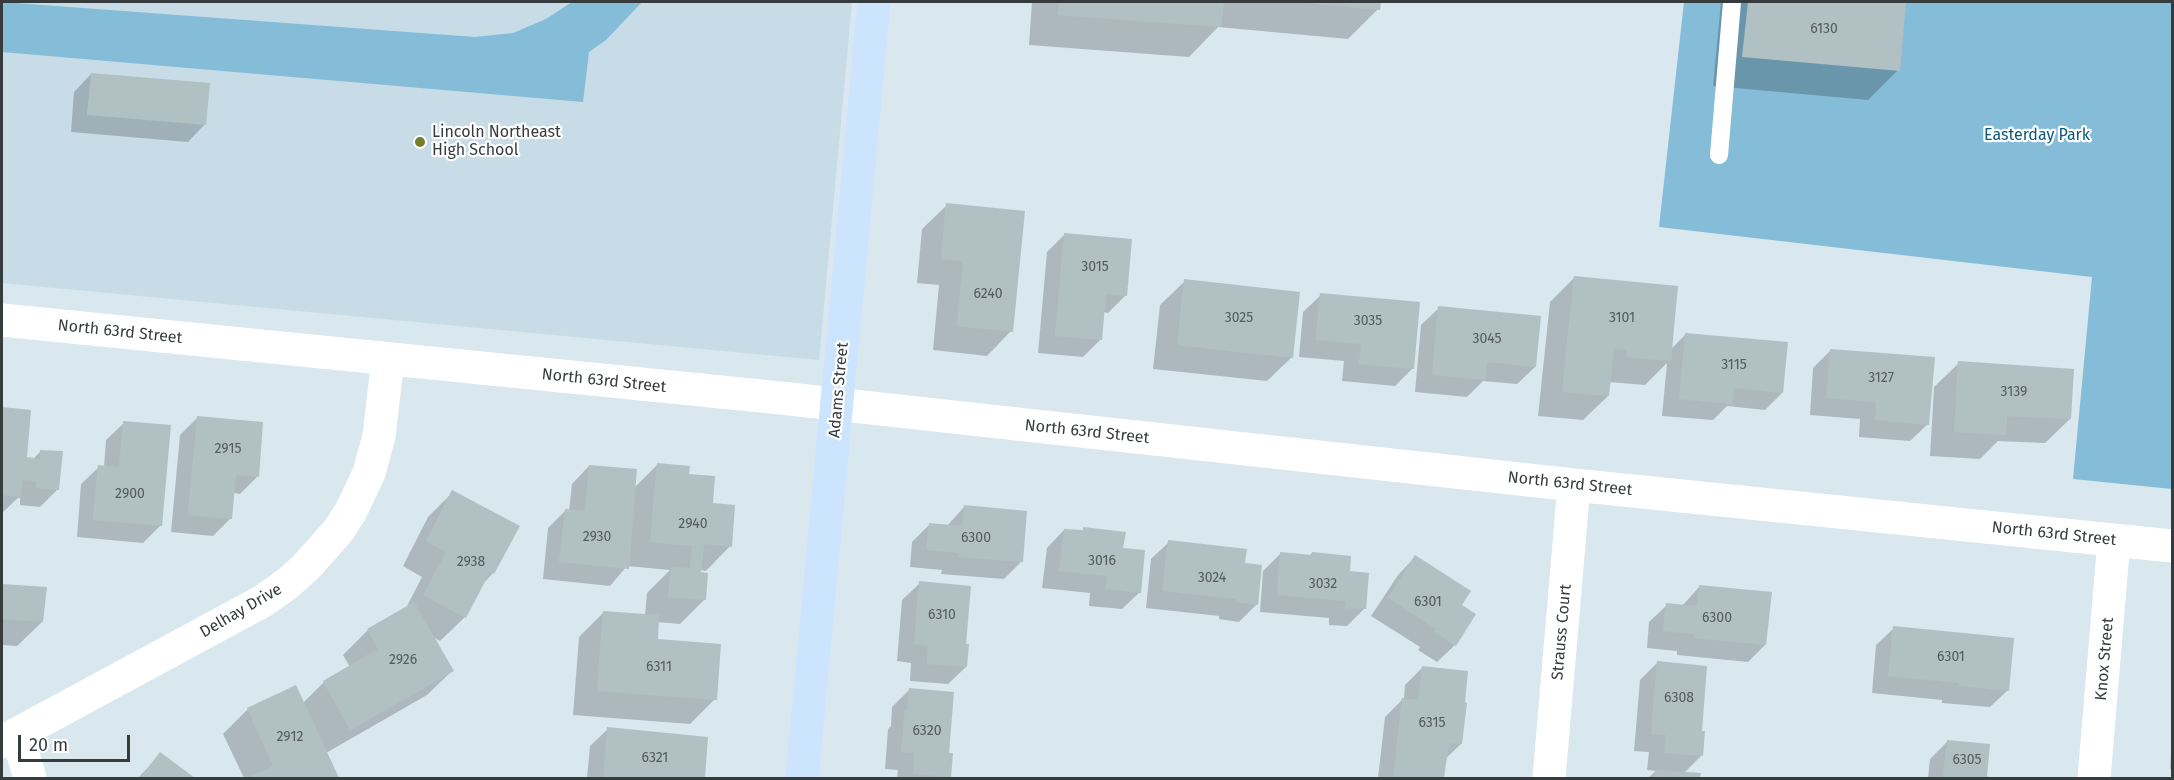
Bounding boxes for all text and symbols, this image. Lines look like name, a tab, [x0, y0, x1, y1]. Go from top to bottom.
house number: 6130	[1810, 21, 1838, 37]
place label: Lincoln Northeast High School	[432, 123, 561, 161]
park label: Easterday Park	[1984, 126, 2090, 146]
marker: Lincoln Northeast High School	[413, 135, 427, 149]
house number: 3015	[1081, 259, 1109, 275]
house number: 6240	[973, 286, 1003, 302]
house number: 3025	[1225, 310, 1253, 326]
house number: 3101	[1609, 310, 1635, 326]
house number: 3035	[1354, 313, 1382, 329]
street label: North 63rd Street	[57, 316, 183, 348]
house number: 3045	[1472, 331, 1502, 347]
street label: Adams Street	[825, 341, 853, 439]
house number: 3115	[1721, 357, 1747, 373]
street label: North 63rd Street	[541, 365, 667, 397]
house number: 3127	[1868, 370, 1894, 386]
house number: 3139	[2001, 384, 2027, 400]
street label: North 63rd Street	[1024, 416, 1150, 448]
house number: 2915	[215, 441, 241, 457]
street label: North 63rd Street	[1507, 468, 1633, 500]
house number: 2900	[115, 486, 145, 502]
house number: 2940	[678, 516, 708, 532]
street label: North 63rd Street	[1991, 518, 2117, 550]
house number: 2930	[583, 529, 611, 545]
house number: 6300	[961, 530, 991, 546]
house number: 3016	[1088, 553, 1116, 569]
house number: 2938	[457, 554, 485, 570]
house number: 3024	[1198, 570, 1226, 586]
house number: 3032	[1309, 576, 1337, 592]
street label: Delhay Drive	[197, 580, 285, 642]
street label: Strauss Court	[1548, 583, 1576, 681]
house number: 6301	[1414, 594, 1442, 610]
house number: 6310	[928, 607, 956, 623]
house number: 6300	[1702, 610, 1732, 626]
street label: Knox Street	[2092, 617, 2118, 701]
house number: 6301	[1937, 649, 1965, 665]
house number: 2926	[389, 652, 417, 668]
house number: 6311	[646, 659, 672, 675]
house number: 6308	[1664, 690, 1694, 706]
house number: 6315	[1418, 715, 1446, 731]
scale bar	[21, 723, 134, 761]
house number: 6320	[913, 723, 941, 739]
house number: 2912	[277, 729, 303, 745]
text: 20 m	[29, 734, 68, 756]
house number: 6321	[642, 750, 668, 766]
house number: 6305	[1952, 752, 1982, 768]

